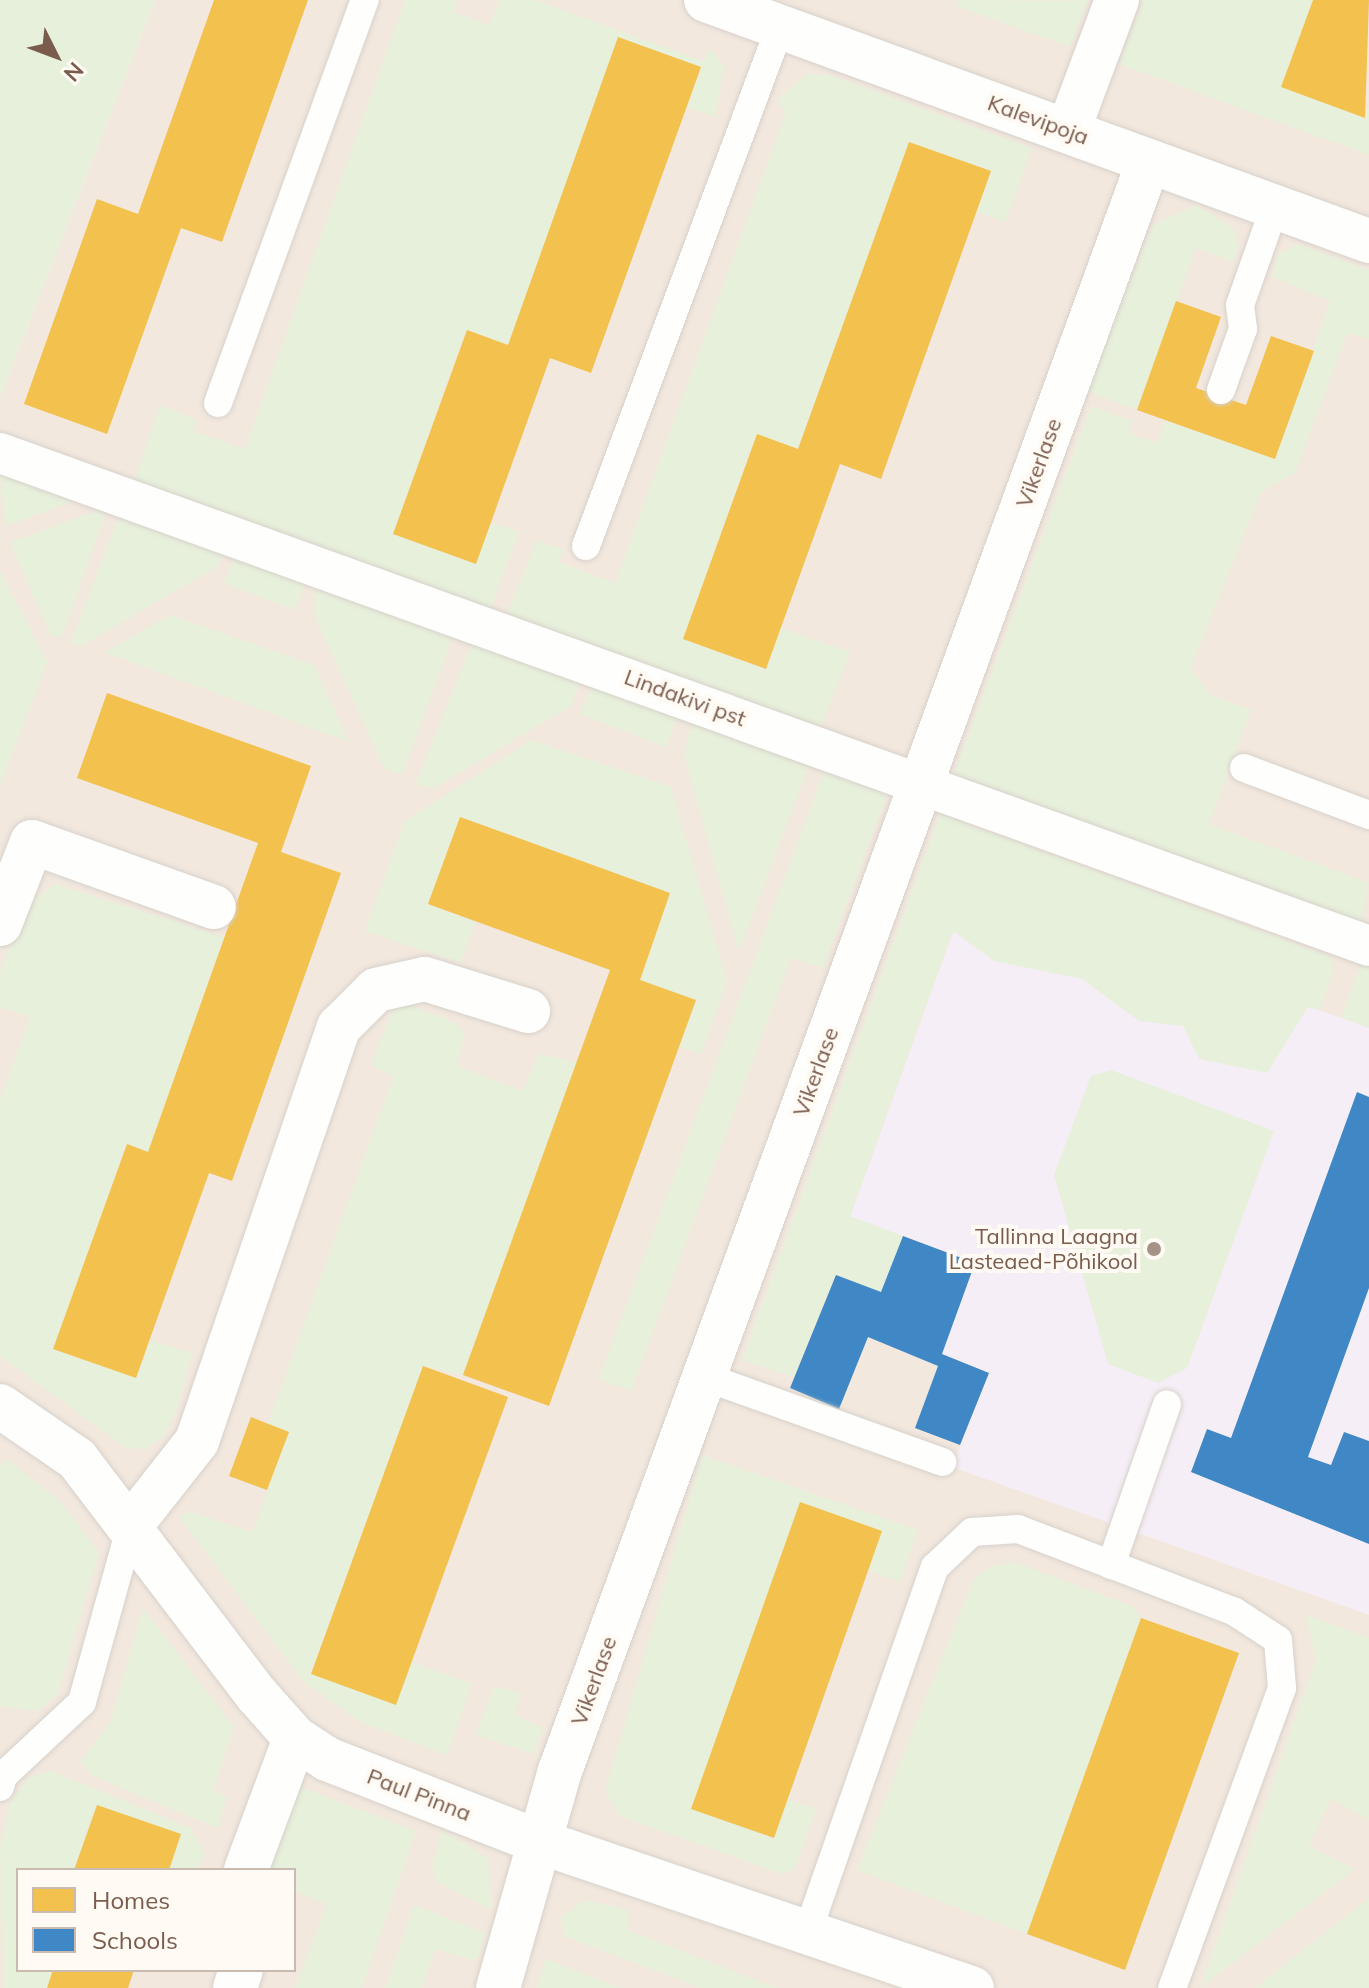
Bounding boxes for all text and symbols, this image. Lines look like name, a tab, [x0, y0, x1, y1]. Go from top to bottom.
north arrow	[16, 16, 96, 96]
text: N	[58, 57, 90, 88]
street label: Kalevipoja	[984, 90, 1092, 150]
street label: Vikerlase	[1011, 415, 1067, 511]
street label: Lindakivi pst	[621, 664, 749, 732]
street label: Vikerlase	[788, 1024, 844, 1120]
place label: Tallinna Laagna Lasteaed-Põhikool	[949, 1223, 1138, 1274]
marker: Tallinna Laagna Lasteaed-Põhikool	[1145, 1240, 1163, 1258]
street label: Vikerlase	[566, 1633, 622, 1729]
street label: Paul Pinna	[363, 1763, 475, 1827]
legend	[16, 1868, 296, 1972]
text: Homes	[92, 1885, 170, 1915]
text: Schools	[92, 1925, 178, 1955]

